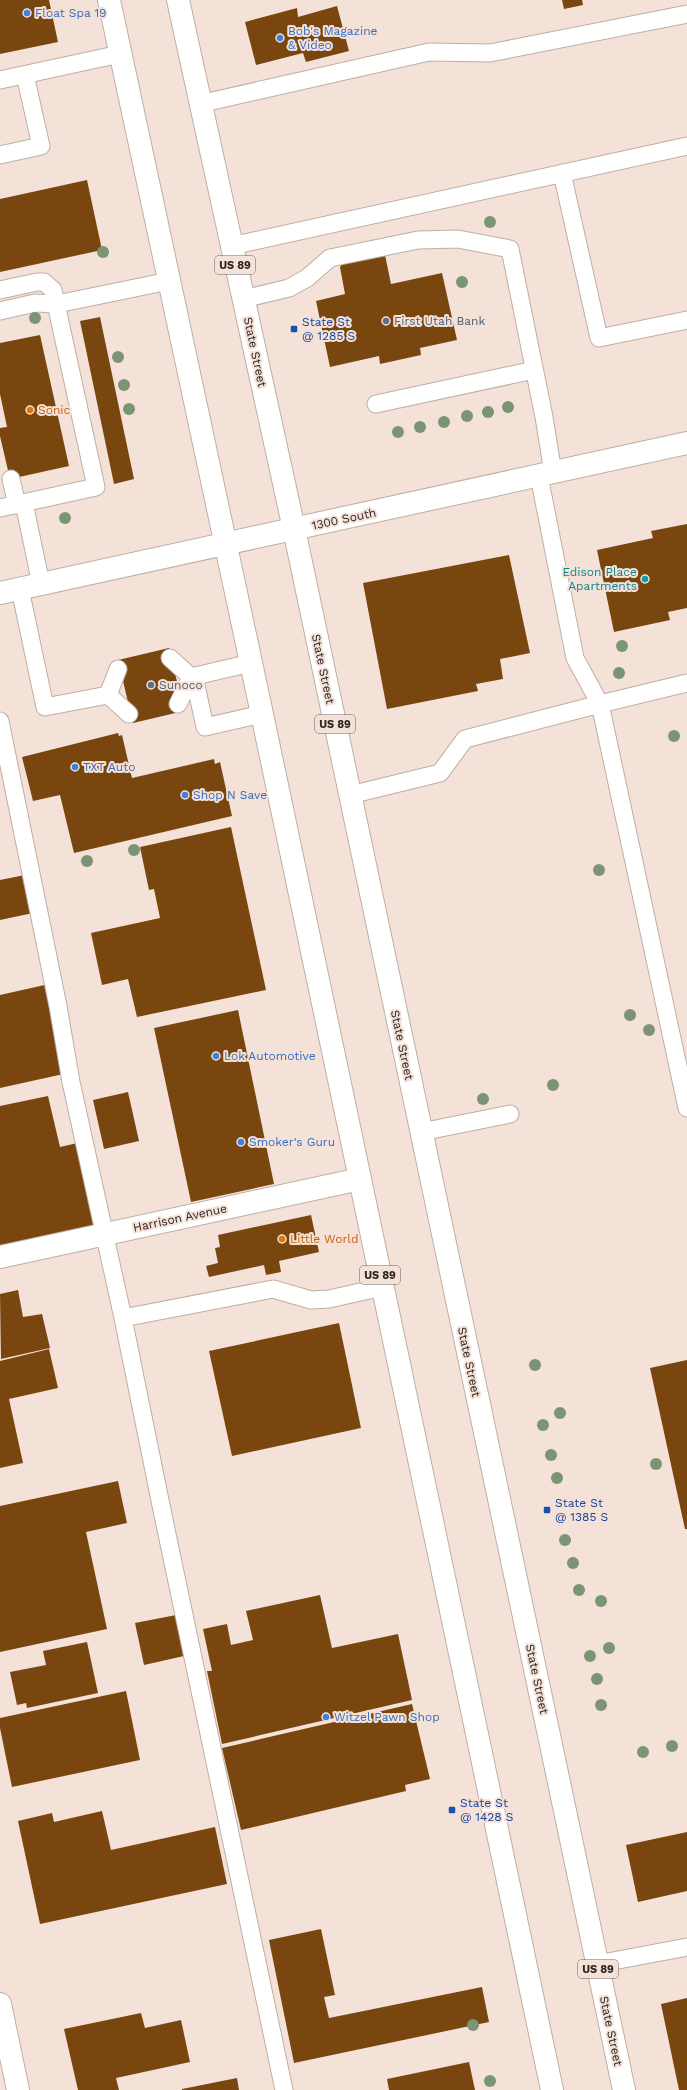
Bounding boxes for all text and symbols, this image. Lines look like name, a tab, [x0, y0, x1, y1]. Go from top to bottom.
place label: Float Spa 19	[35, 6, 106, 20]
marker: Float Spa 19	[22, 8, 32, 18]
place label: Bob's Magazine & Video	[288, 24, 378, 52]
marker: Bob's Magazine & Video	[275, 33, 285, 43]
road number: US 89	[215, 256, 255, 274]
place label: First Utah Bank	[394, 314, 485, 328]
place label: State St @ 1285 S	[302, 315, 355, 343]
street label: State Street	[241, 316, 269, 388]
marker: First Utah Bank	[381, 316, 391, 326]
marker: State St @ 1285 S	[289, 324, 299, 334]
place label: Sonic	[38, 403, 71, 417]
marker: Sonic	[25, 405, 35, 415]
street label: 1300 South	[311, 505, 377, 533]
place label: Edison Place Apartments	[562, 565, 637, 593]
marker: Edison Place Apartments	[640, 574, 650, 584]
street label: State Street	[309, 633, 337, 705]
place label: Sunoco	[159, 678, 203, 692]
marker: Sunoco	[146, 680, 156, 690]
road number: US 89	[315, 715, 355, 733]
place label: TXT Auto	[83, 760, 135, 774]
marker: TXT Auto	[70, 762, 80, 772]
place label: Shop N Save	[193, 788, 267, 802]
marker: Shop N Save	[180, 790, 190, 800]
street label: State Street	[388, 1009, 416, 1081]
place label: Lok Automotive	[224, 1049, 316, 1063]
marker: Lok Automotive	[211, 1051, 221, 1061]
place label: Smoker's Guru	[249, 1135, 335, 1149]
marker: Smoker's Guru	[236, 1137, 246, 1147]
street label: Harrison Avenue	[132, 1201, 228, 1235]
place label: Little World	[290, 1232, 358, 1246]
marker: Little World	[277, 1234, 287, 1244]
road number: US 89	[360, 1266, 400, 1284]
street label: State Street	[455, 1326, 483, 1398]
place label: State St @ 1385 S	[555, 1496, 608, 1524]
marker: State St @ 1385 S	[542, 1505, 552, 1515]
street label: State Street	[523, 1643, 551, 1715]
place label: Witzel Pawn Shop	[334, 1710, 440, 1724]
marker: Witzel Pawn Shop	[321, 1712, 331, 1722]
place label: State St @ 1428 S	[460, 1796, 514, 1824]
marker: State St @ 1428 S	[447, 1805, 457, 1815]
road number: US 89	[578, 1960, 618, 1978]
street label: State Street	[597, 1995, 625, 2067]

